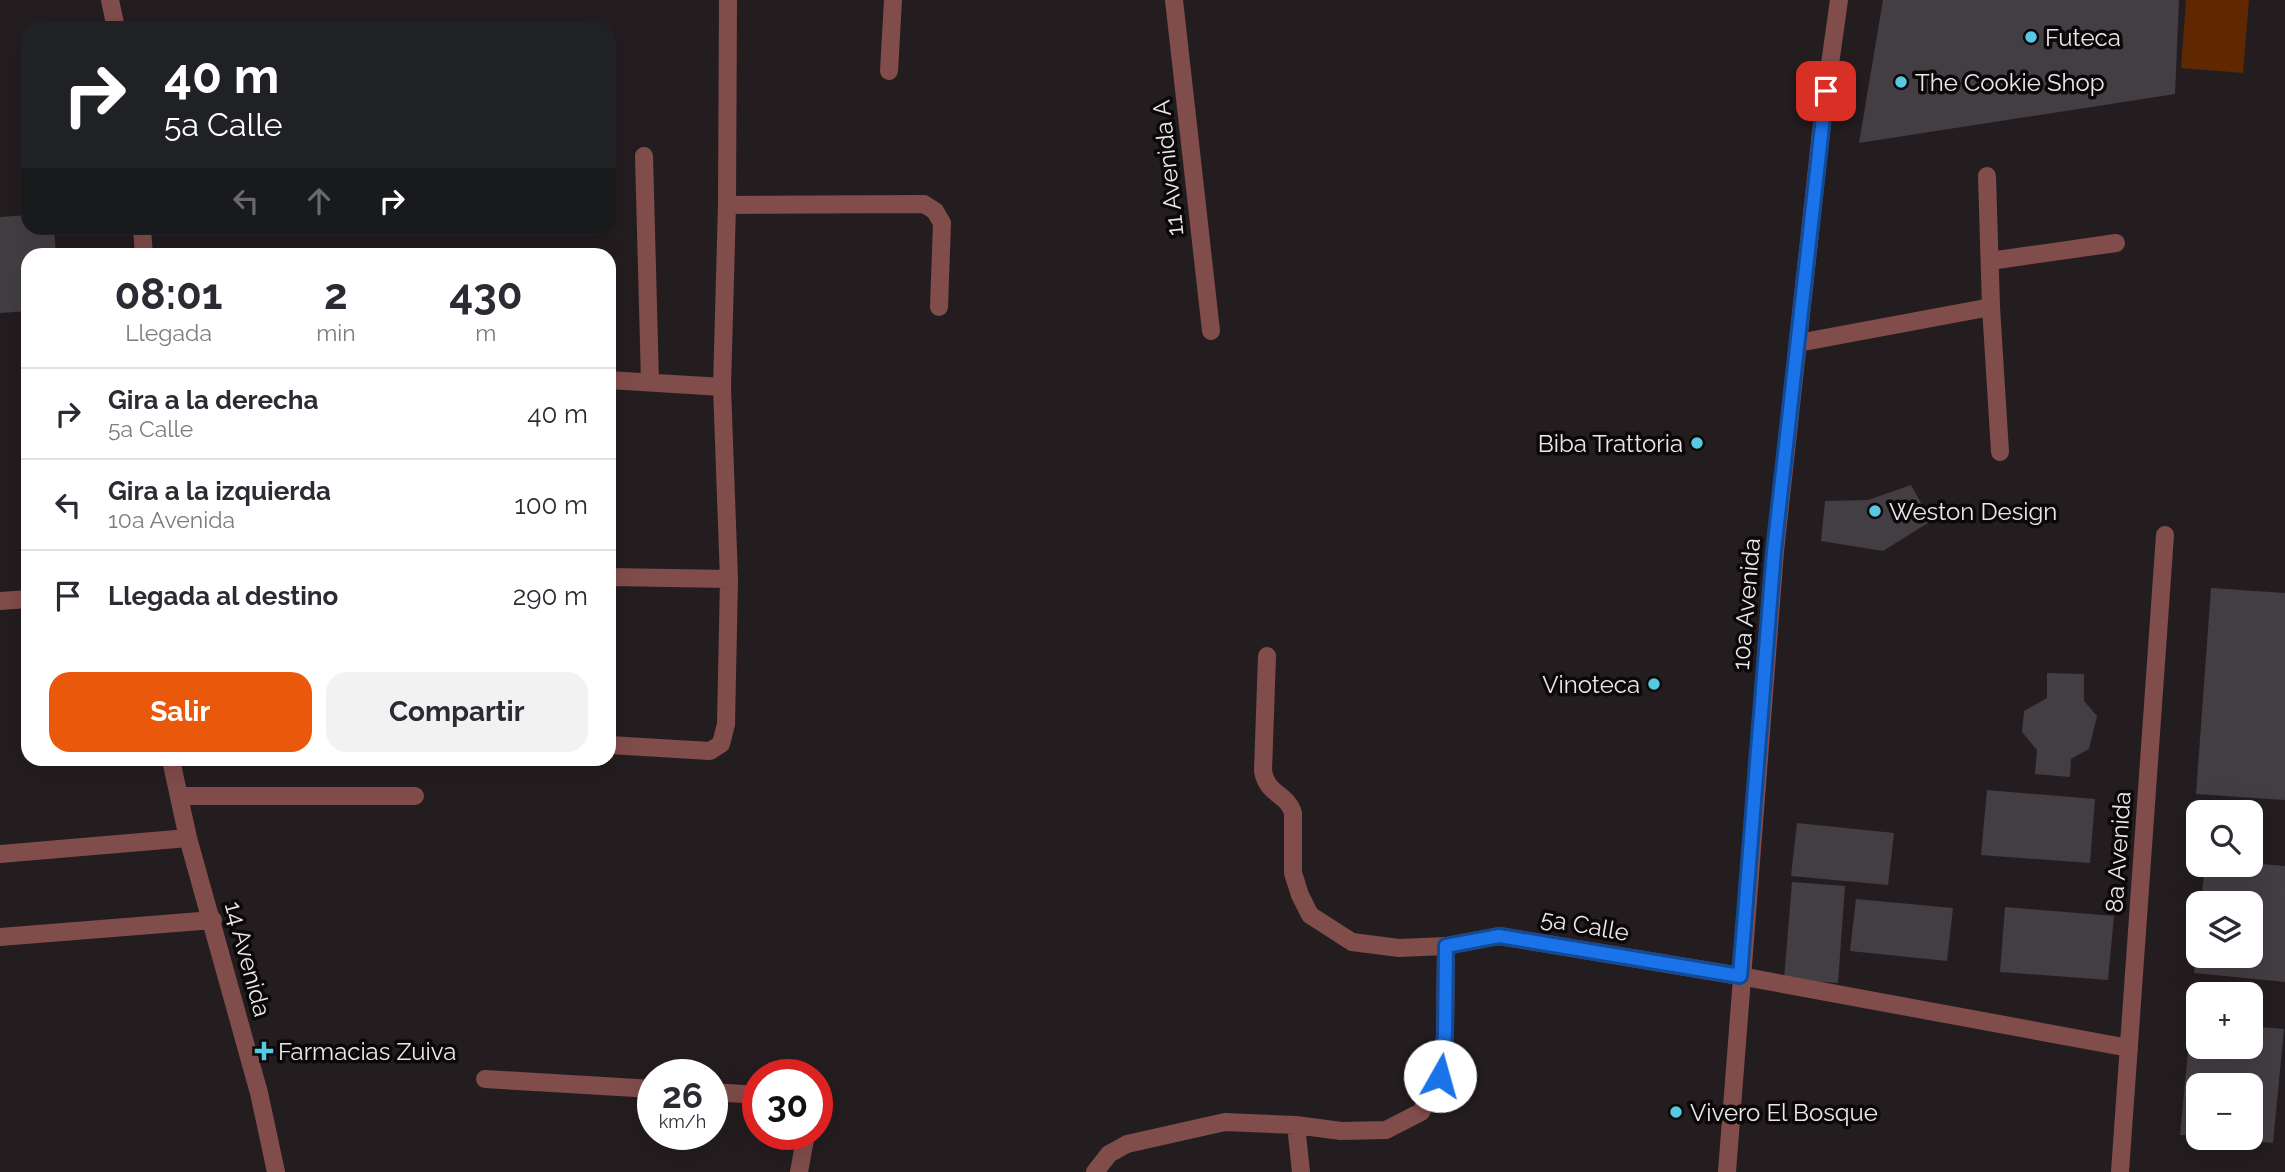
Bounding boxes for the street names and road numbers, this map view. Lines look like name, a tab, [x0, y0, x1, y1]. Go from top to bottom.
street label: 11 Avenida A	[1146, 99, 1190, 237]
street label: 10a Avenida	[1726, 537, 1766, 671]
street label: 8a Avenida	[2099, 790, 2137, 914]
street label: 14 Avenida	[219, 898, 277, 1020]
street label: 5a Calle	[1539, 903, 1631, 947]

